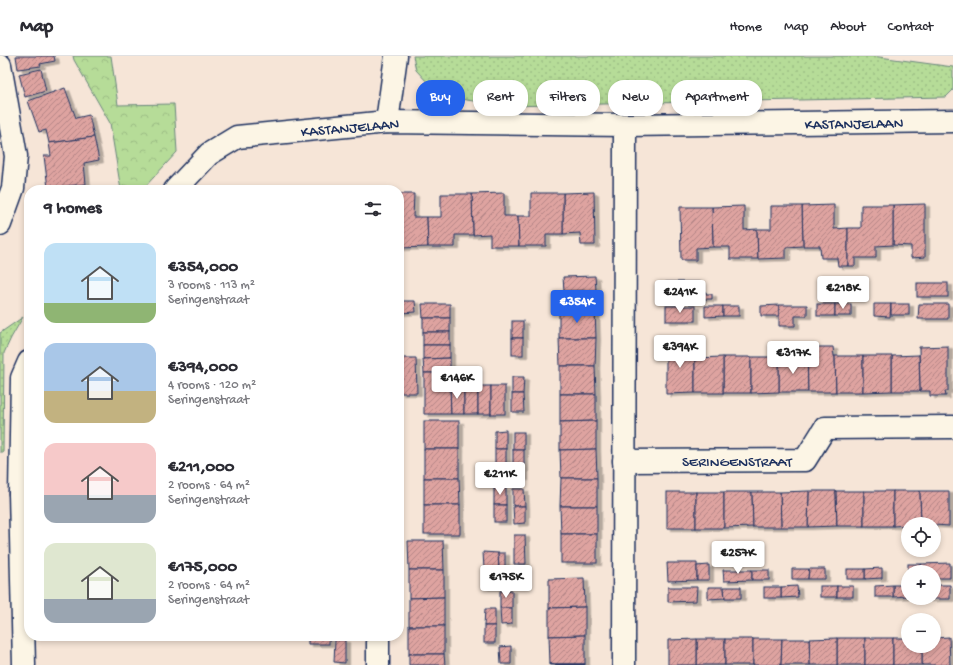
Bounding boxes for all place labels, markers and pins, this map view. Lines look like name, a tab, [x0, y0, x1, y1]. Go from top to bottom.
pin: €218K	[815, 276, 871, 310]
pin: €241K	[652, 280, 708, 314]
pin: €354K	[549, 290, 605, 324]
pin: €394K	[652, 335, 708, 369]
pin: €317K	[765, 341, 821, 375]
pin: €146K	[429, 366, 485, 400]
pin: €211K	[472, 462, 528, 496]
pin: €257K	[710, 541, 766, 575]
pin: €175K	[478, 565, 534, 599]

